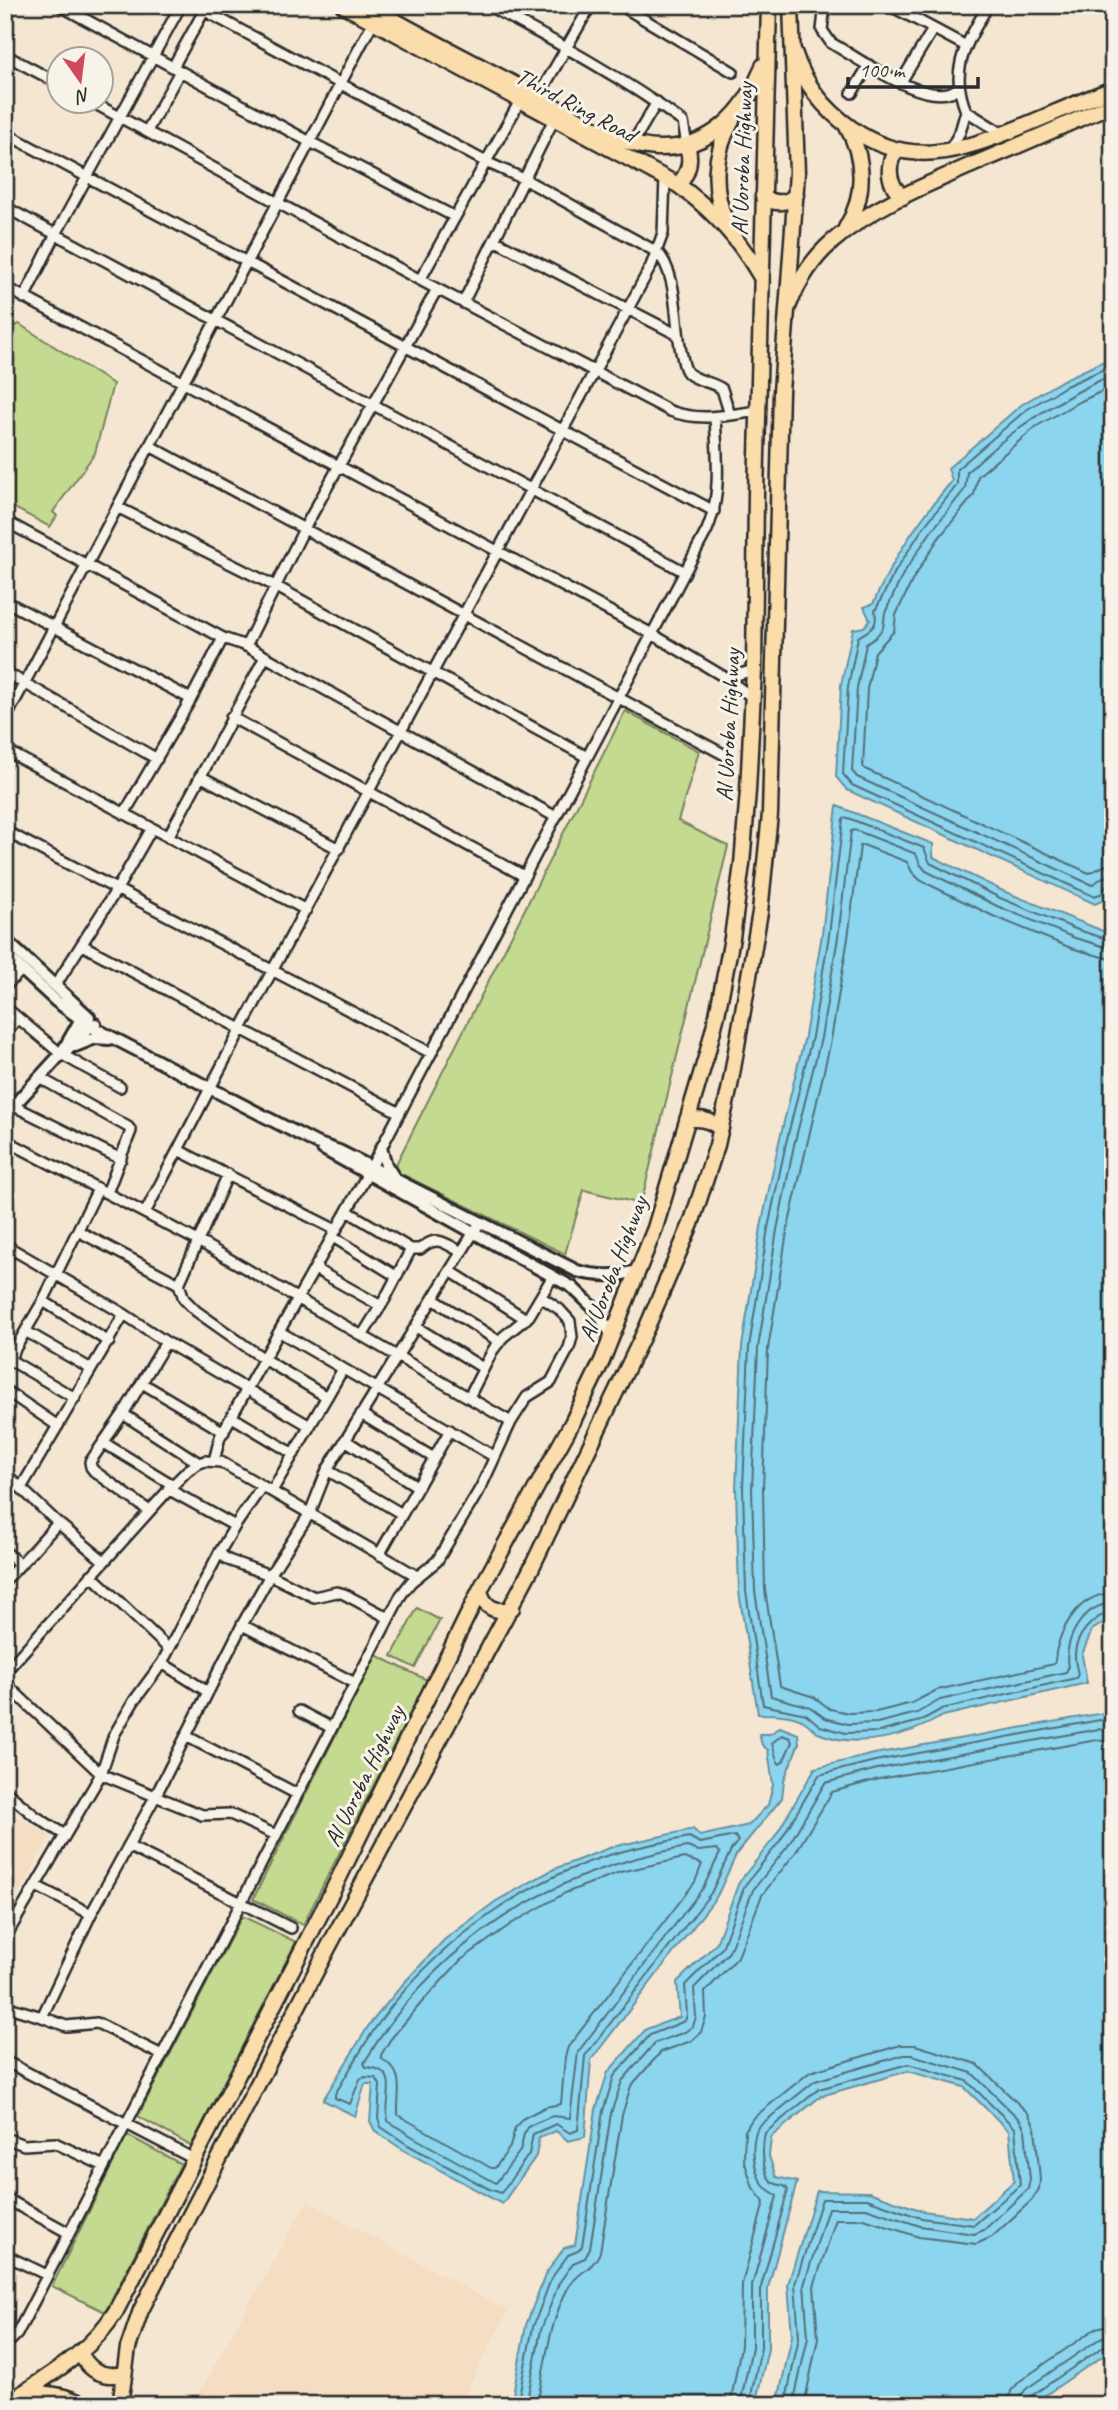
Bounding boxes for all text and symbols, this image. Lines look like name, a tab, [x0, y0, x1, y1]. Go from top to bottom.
north arrow	[46, 46, 116, 116]
scale bar	[848, 46, 978, 90]
text: 100 m	[859, 57, 906, 83]
street label: Third Ring Road	[510, 61, 645, 151]
street label: Al Uoroba Highway	[724, 80, 760, 236]
text: N	[72, 82, 92, 109]
street label: Al Uoroba Highway	[709, 646, 747, 802]
street label: Al Uoroba Highway	[572, 1191, 655, 1346]
street label: Al Uoroba Highway	[317, 1699, 412, 1851]

